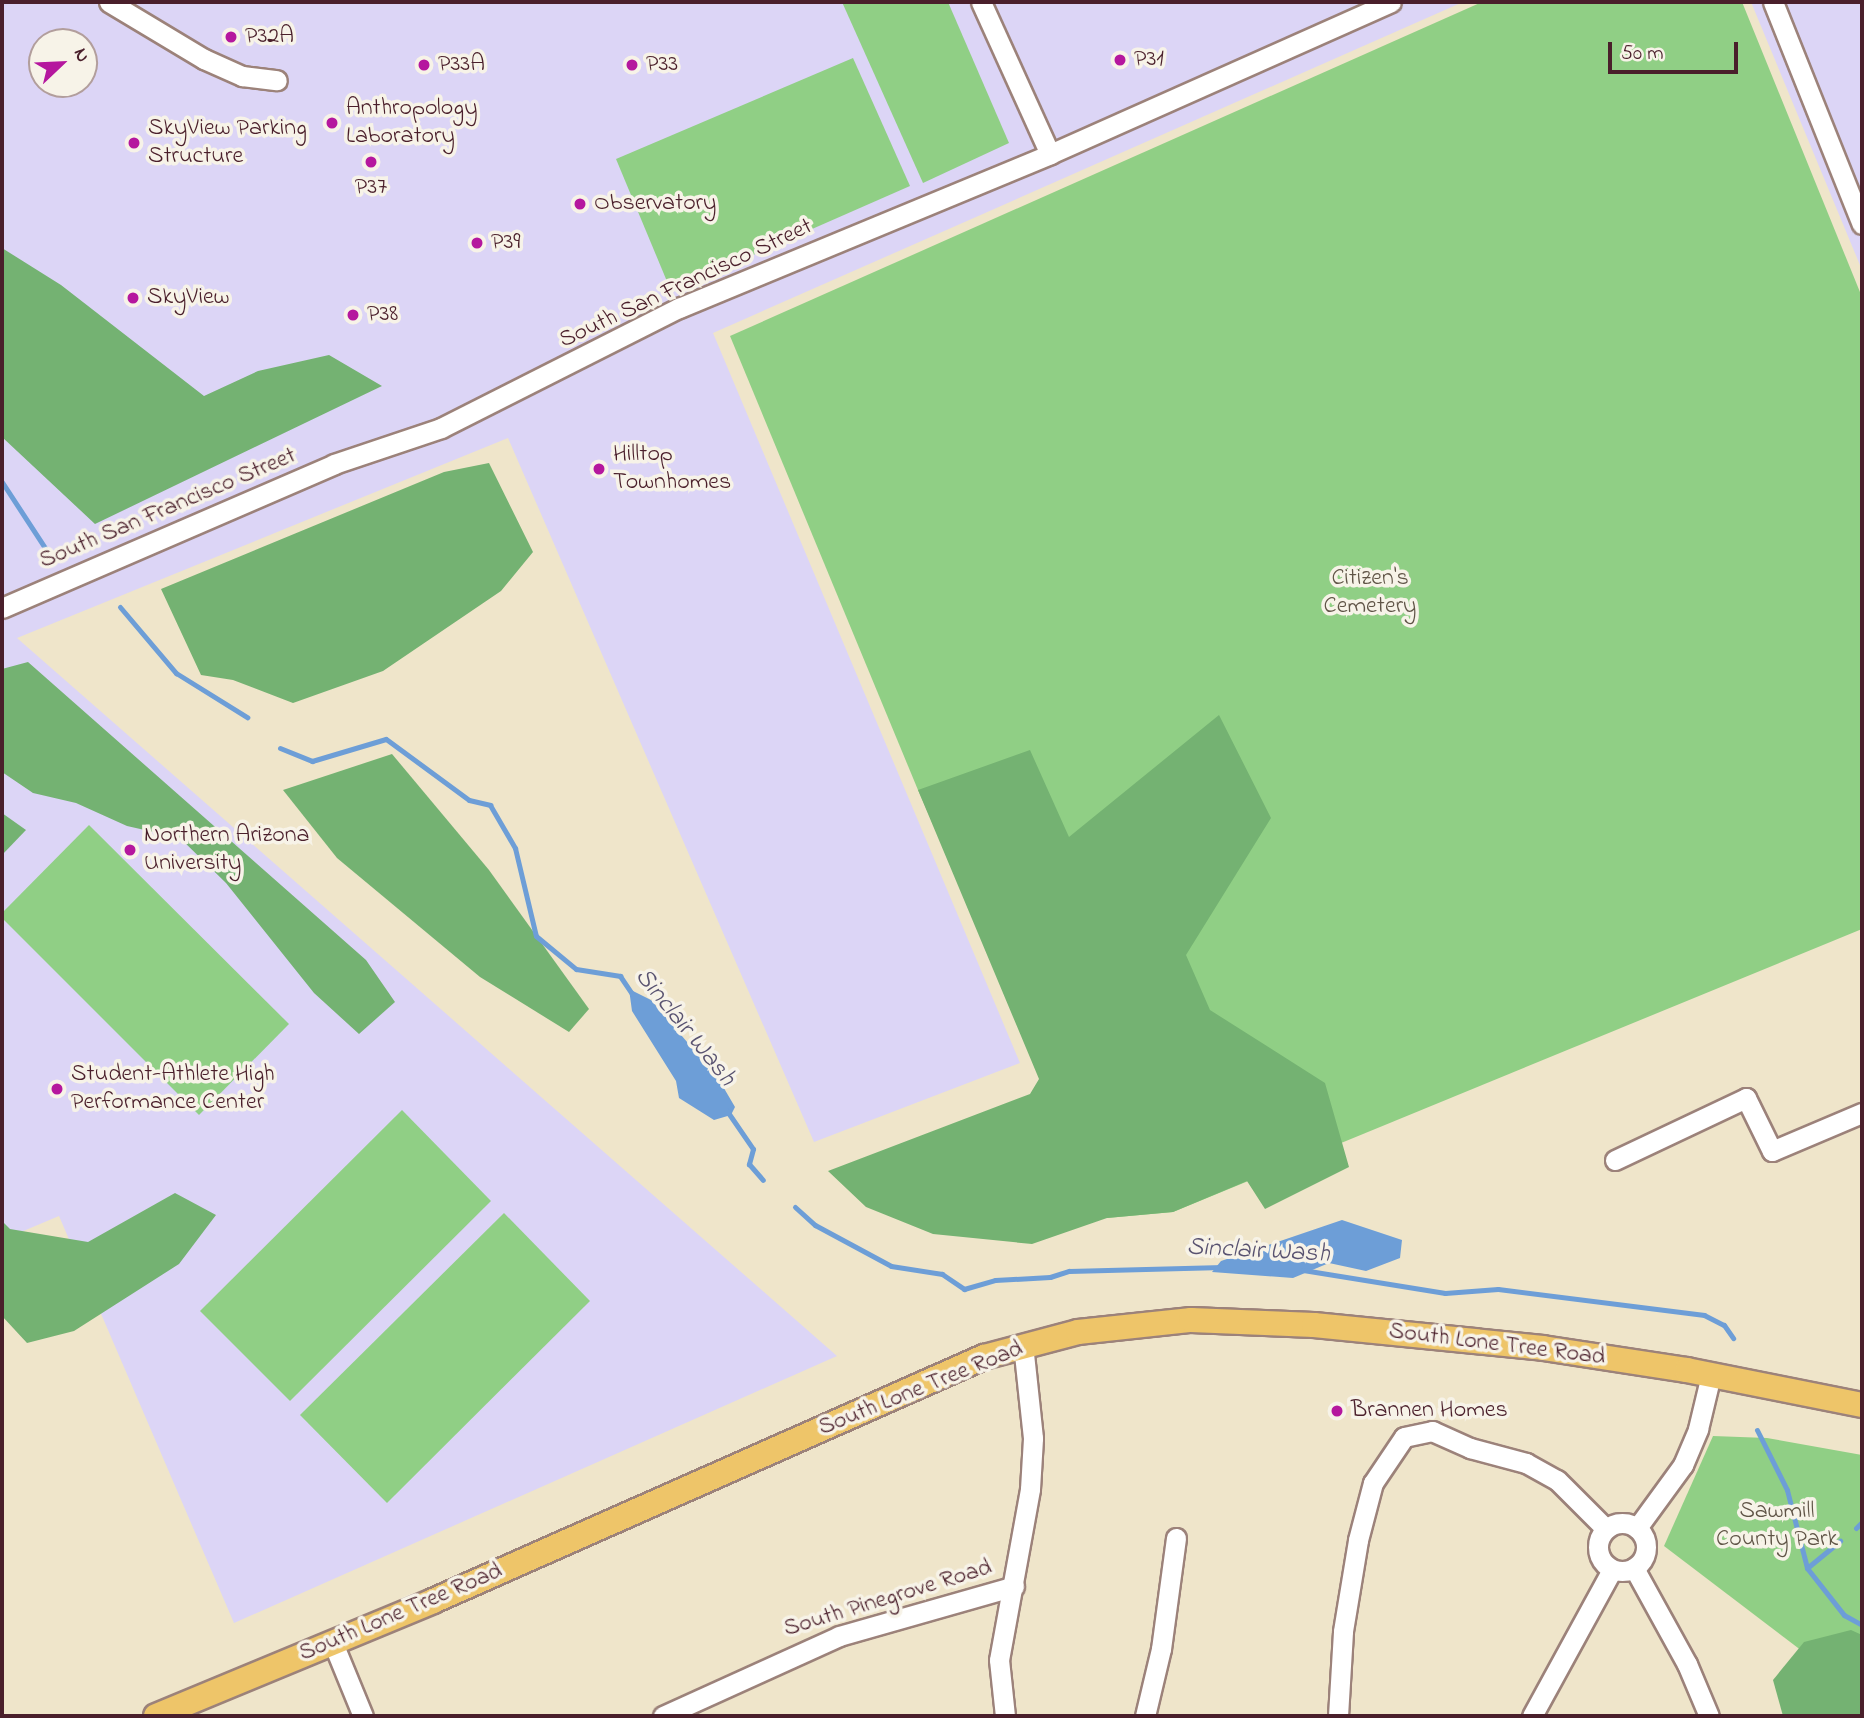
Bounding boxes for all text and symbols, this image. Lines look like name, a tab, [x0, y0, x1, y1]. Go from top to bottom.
place label: P32A	[245, 23, 294, 51]
north arrow	[28, 28, 98, 98]
scale bar	[1612, 28, 1742, 72]
marker: P32A	[223, 29, 239, 45]
text: 50 m	[1621, 39, 1664, 69]
text: N	[66, 44, 96, 67]
place label: P31	[1134, 46, 1164, 74]
place label: P33A	[438, 51, 485, 79]
place label: P33	[646, 51, 678, 79]
marker: P31	[1112, 52, 1128, 68]
marker: P33A	[416, 57, 432, 73]
marker: P33	[624, 57, 640, 73]
place label: Anthropology Laboratory	[346, 95, 477, 151]
place label: SkyView Parking Structure	[148, 115, 307, 171]
marker: Anthropology Laboratory	[324, 115, 340, 131]
marker: SkyView Parking Structure	[126, 135, 142, 151]
marker: P37	[363, 154, 379, 170]
place label: P37	[355, 174, 387, 202]
place label: Observatory	[594, 190, 716, 218]
marker: Observatory	[572, 196, 588, 212]
street label: South San Francisco Street	[555, 213, 817, 355]
place label: P39	[491, 229, 521, 257]
marker: P39	[469, 235, 485, 251]
place label: SkyView	[147, 284, 230, 312]
marker: SkyView	[125, 290, 141, 306]
place label: P38	[367, 301, 398, 329]
marker: P38	[345, 307, 361, 323]
place label: Hilltop Townhomes	[613, 441, 731, 497]
street label: South San Francisco Street	[35, 442, 301, 576]
marker: Hilltop Townhomes	[591, 461, 607, 477]
park label: Citizen's Cemetery	[1324, 565, 1416, 621]
place label: Northern Arizona University	[144, 822, 309, 878]
marker: Northern Arizona University	[122, 842, 138, 858]
water label: Sinclair Wash	[627, 963, 741, 1093]
place label: Student-Athlete High Performance Center	[71, 1061, 275, 1117]
marker: Student-Athlete High Performance Center	[49, 1081, 65, 1097]
water label: Sinclair Wash	[1186, 1233, 1330, 1271]
street label: South Lone Tree Road	[1387, 1317, 1607, 1373]
street label: South Lone Tree Road	[815, 1335, 1027, 1443]
place label: Brannen Homes	[1351, 1397, 1508, 1425]
marker: Brannen Homes	[1329, 1403, 1345, 1419]
park label: Sawmill County Park	[1716, 1498, 1838, 1554]
street label: South Pinegrove Road	[780, 1554, 996, 1644]
street label: South Lone Tree Road	[295, 1557, 507, 1669]

